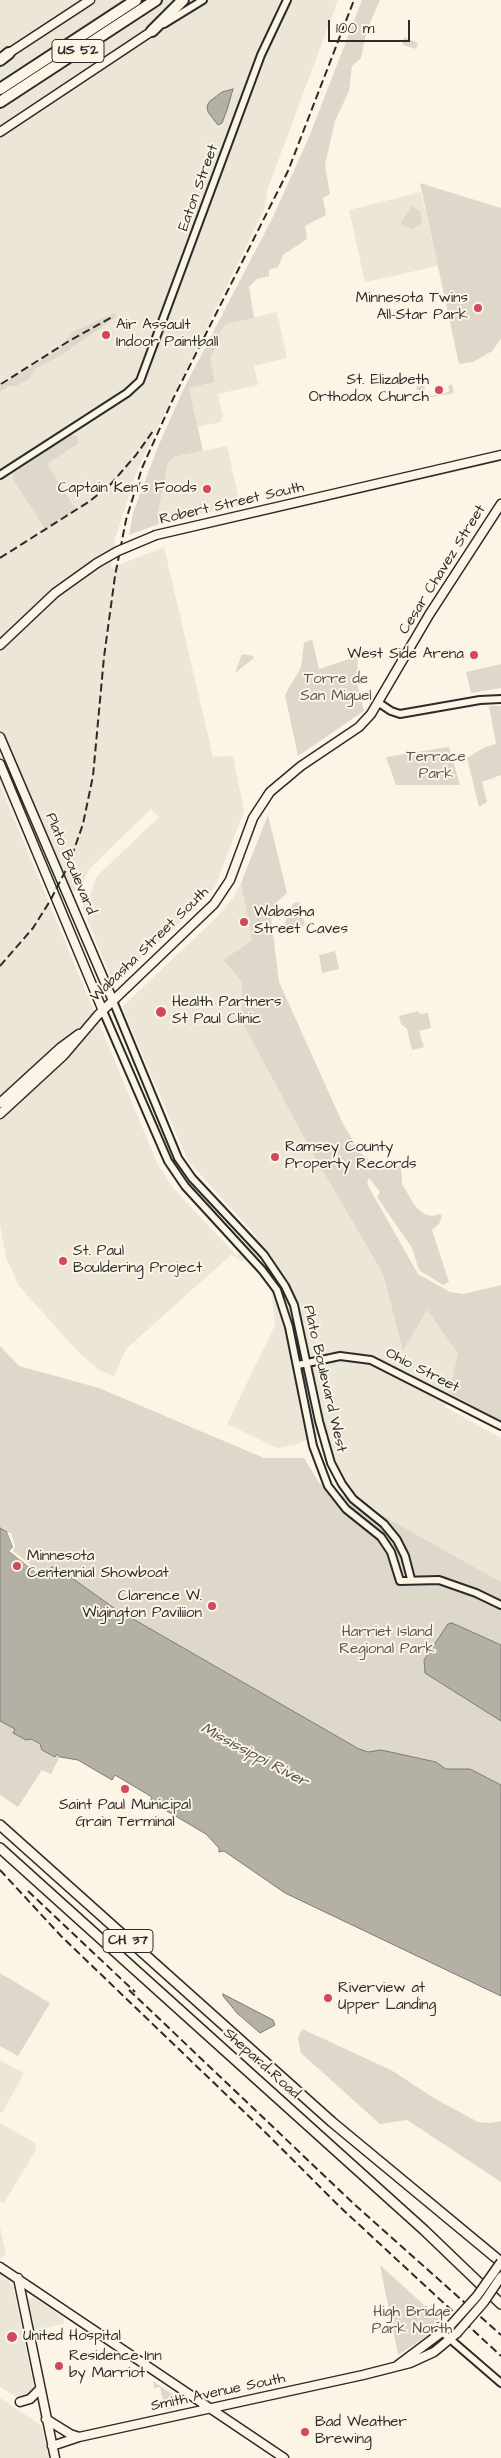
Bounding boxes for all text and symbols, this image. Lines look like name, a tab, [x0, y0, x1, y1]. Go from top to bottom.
scale bar	[331, 10, 414, 42]
text: 100 m	[336, 18, 375, 39]
road number: US 52	[52, 40, 104, 62]
street label: Eaton Street	[175, 142, 223, 234]
place label: Minnesota Twins All-Star Park	[356, 290, 468, 325]
marker: Minnesota Twins All-Star Park	[472, 302, 484, 314]
place label: Air Assault Indoor Paintball	[116, 317, 218, 352]
marker: Air Assault Indoor Paintball	[100, 329, 112, 341]
place label: St. Elizabeth Orthodox Church	[309, 372, 429, 407]
marker: St. Elizabeth Orthodox Church	[433, 384, 445, 396]
street label: Robert Street South	[158, 479, 306, 529]
place label: Captain Ken's Foods	[58, 480, 197, 498]
marker: Captain Ken's Foods	[201, 483, 213, 495]
street label: Cesar Chavez Street	[396, 502, 490, 638]
place label: West Side Arena	[347, 646, 464, 664]
marker: West Side Arena	[468, 649, 480, 661]
park label: Torre de San Miguel	[300, 671, 372, 706]
park label: Terrace Park	[406, 749, 466, 784]
street label: Plato Boulevard	[40, 810, 100, 918]
street label: Wabasha Street South	[87, 884, 213, 1006]
place label: Wabasha Street Caves	[254, 904, 348, 939]
marker: Wabasha Street Caves	[238, 916, 250, 928]
place label: Health Partners St Paul Clinic	[172, 994, 282, 1029]
marker: Health Partners St Paul Clinic	[154, 1005, 168, 1019]
place label: Ramsey County Property Records	[285, 1139, 417, 1174]
marker: Ramsey County Property Records	[269, 1151, 281, 1163]
place label: St. Paul Bouldering Project	[73, 1243, 202, 1278]
marker: St. Paul Bouldering Project	[57, 1255, 69, 1267]
street label: Plato Boulevard West	[298, 1304, 350, 1454]
street label: Ohio Street	[382, 1345, 462, 1397]
place label: Minnesota Centennial Showboat	[27, 1548, 169, 1583]
marker: Minnesota Centennial Showboat	[11, 1560, 23, 1572]
place label: Clarence W. Wigington Paviliion	[82, 1588, 202, 1623]
marker: Clarence W. Wigington Paviliion	[206, 1600, 218, 1612]
park label: Harriet Island Regional Park	[339, 1624, 435, 1659]
water label: Mississippi River	[197, 1720, 311, 1792]
marker: Saint Paul Municipal Grain Terminal	[119, 1783, 131, 1795]
place label: Saint Paul Municipal Grain Terminal	[59, 1797, 191, 1832]
road number: CH 37	[103, 1930, 153, 1952]
place label: Riverview at Upper Landing	[338, 1980, 436, 2015]
marker: Riverview at Upper Landing	[322, 1992, 334, 2004]
street label: Shepard Road	[219, 2025, 303, 2103]
park label: High Bridge Park North	[372, 2304, 452, 2339]
place label: United Hospital	[23, 2328, 121, 2346]
marker: United Hospital	[5, 2330, 19, 2344]
place label: Residence Inn by Marriot	[69, 2348, 162, 2383]
marker: Residence Inn by Marriot	[53, 2360, 65, 2372]
street label: Smith Avenue South	[149, 2370, 287, 2416]
place label: Bad Weather Brewing	[315, 2414, 407, 2449]
marker: Bad Weather Brewing	[299, 2426, 311, 2438]

